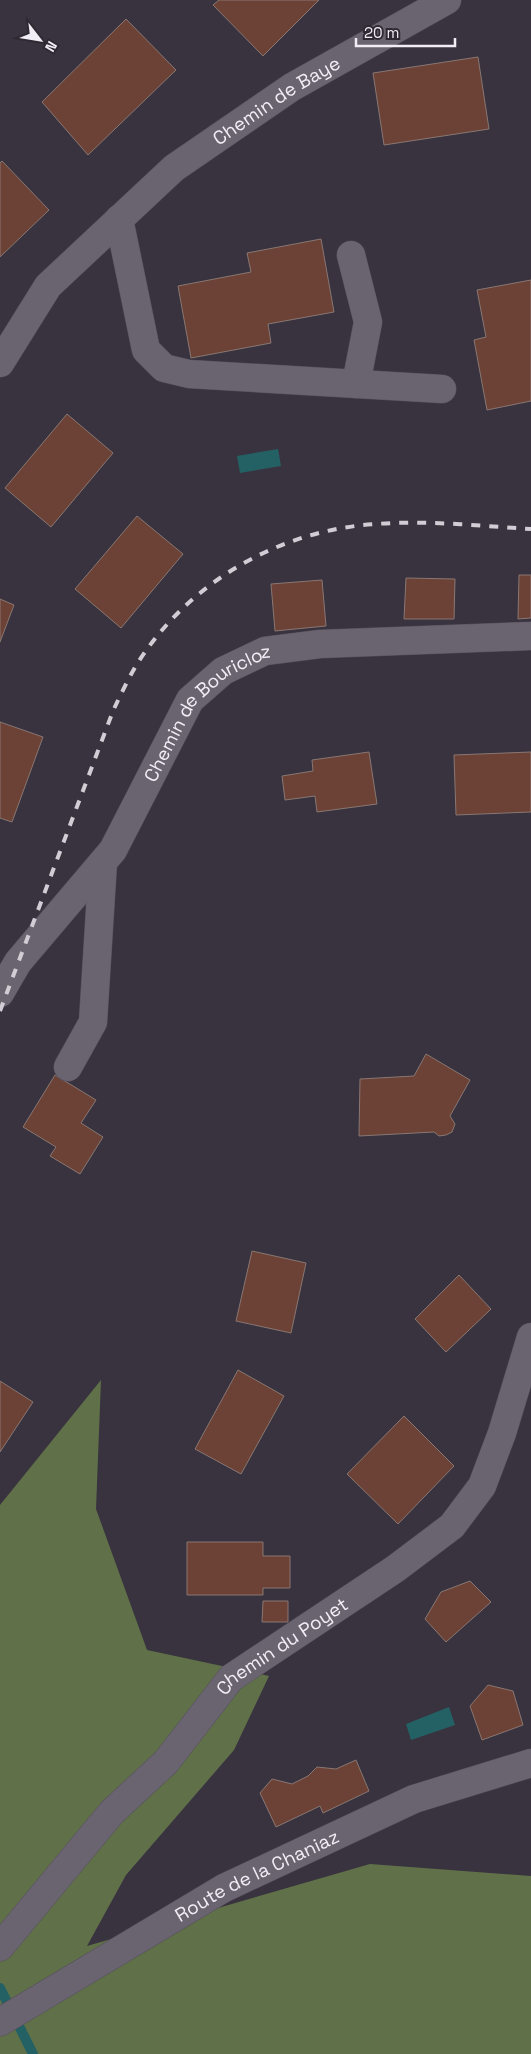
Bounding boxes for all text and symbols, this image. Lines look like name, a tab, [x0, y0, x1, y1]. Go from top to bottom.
north arrow	[15, 15, 65, 65]
scale bar	[356, 15, 455, 47]
text: 20 m	[364, 23, 399, 42]
text: N	[41, 38, 61, 55]
street label: Chemin de Baye	[207, 50, 344, 151]
street label: Chemin de Bouricloz	[138, 638, 272, 786]
street label: Chemin du Poyet	[210, 1591, 353, 1700]
street label: Route de la Chaniaz	[170, 1824, 343, 1927]

